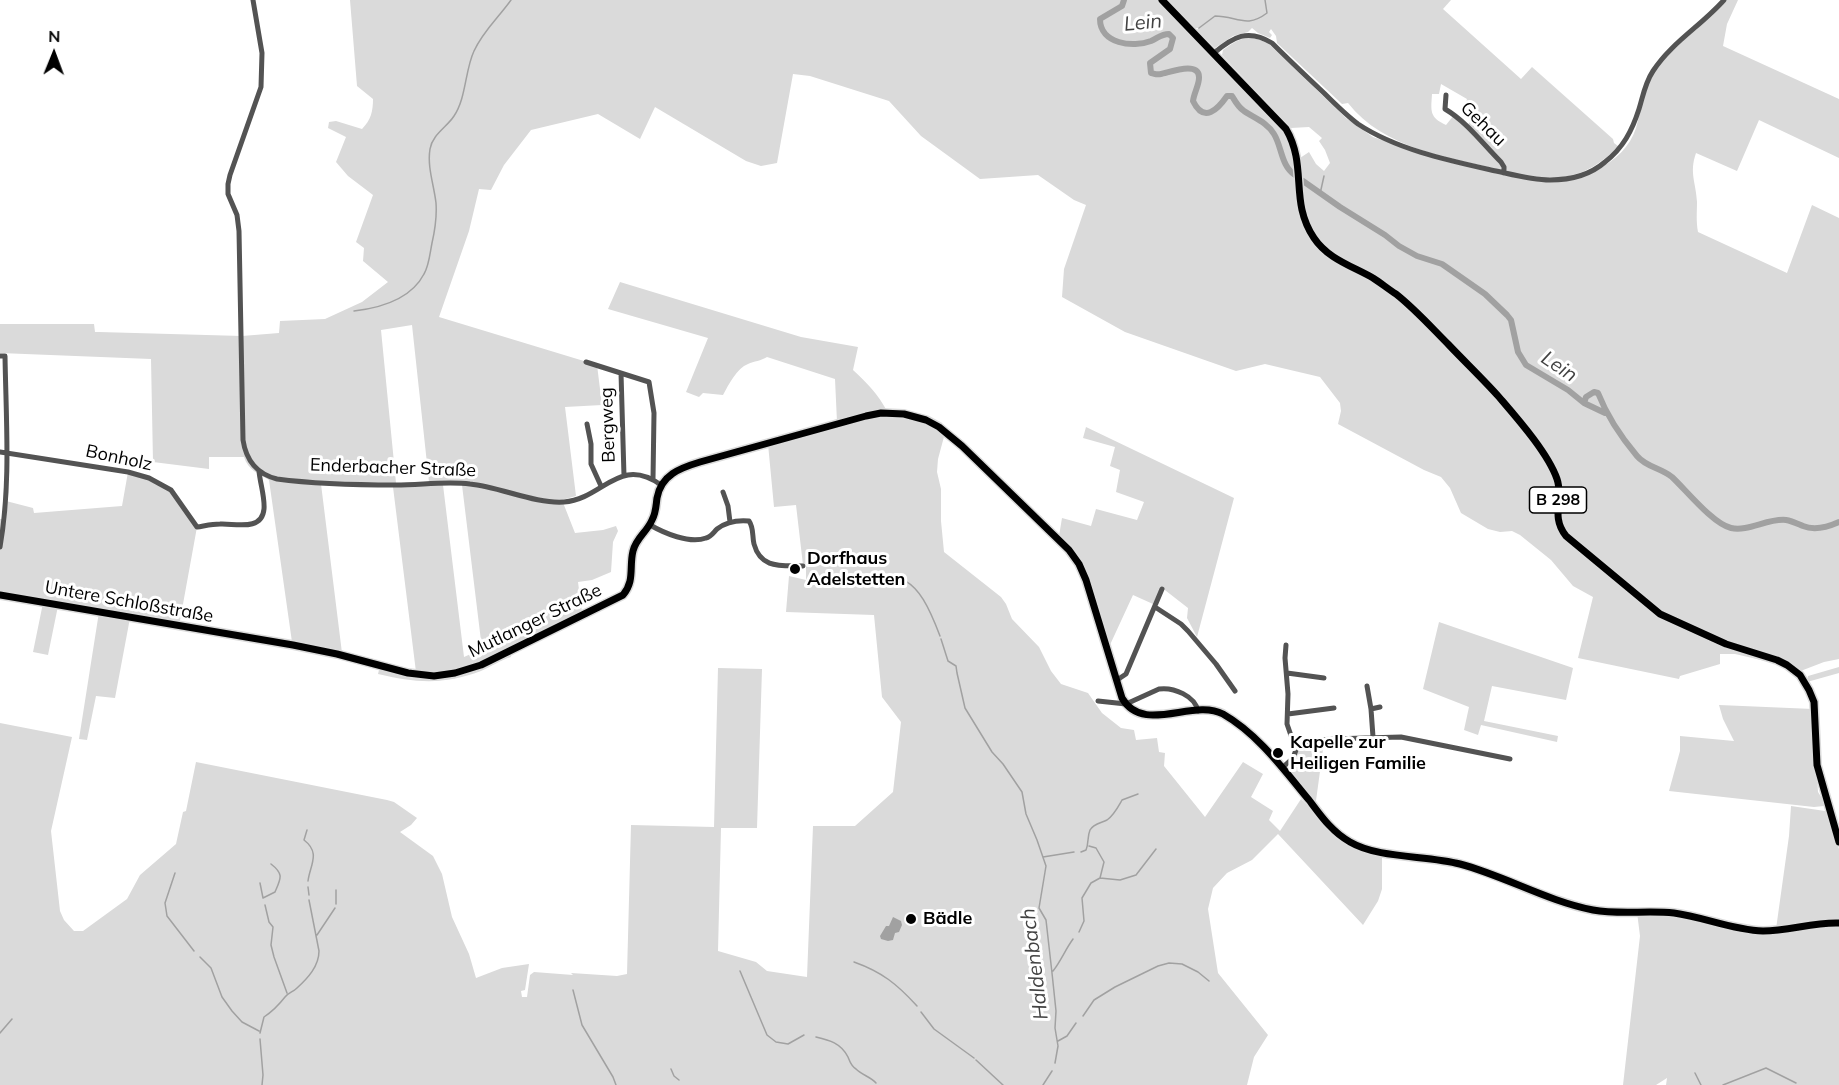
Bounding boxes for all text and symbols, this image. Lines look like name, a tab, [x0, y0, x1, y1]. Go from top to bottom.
water label: Lein	[1123, 9, 1163, 37]
north arrow	[24, 24, 84, 84]
text: N	[48, 26, 61, 46]
street label: Gehau	[1456, 97, 1510, 151]
water label: Lein	[1536, 346, 1582, 388]
street label: Bergweg	[596, 387, 620, 463]
street label: Bonholz	[84, 440, 154, 476]
street label: Enderbacher Straße	[310, 454, 476, 482]
road number: B 298	[1530, 487, 1586, 513]
place label: Dorfhaus Adelstetten	[807, 548, 905, 590]
marker: Dorfhaus Adelstetten	[788, 562, 802, 576]
street label: Untere Schloßstraße	[43, 577, 215, 627]
street label: Mutlanger Straße	[465, 579, 605, 663]
place label: Kapelle zur Heiligen Familie	[1290, 732, 1426, 774]
marker: Kapelle zur Heiligen Familie	[1271, 746, 1285, 760]
water label: Haldenbach	[1016, 907, 1054, 1021]
place label: Bädle	[923, 908, 972, 930]
marker: Bädle	[904, 912, 918, 926]

